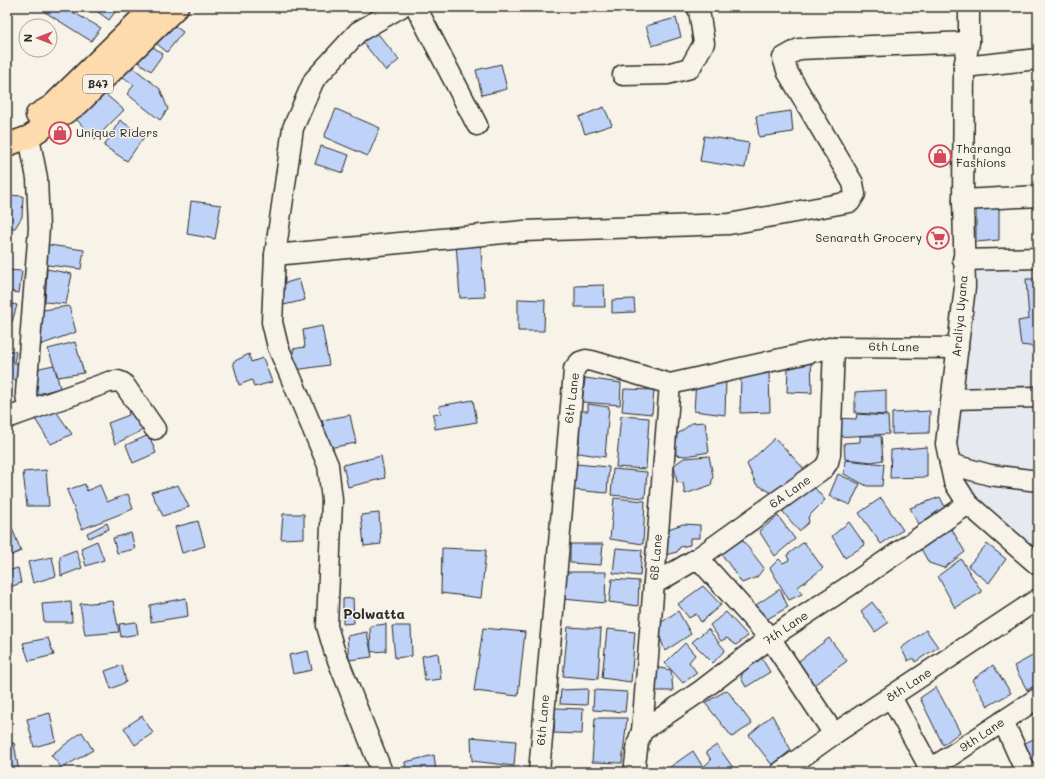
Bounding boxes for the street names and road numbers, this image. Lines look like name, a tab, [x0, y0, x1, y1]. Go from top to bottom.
road number: B47	[83, 75, 113, 93]
street label: Araliya Uyana	[947, 274, 971, 357]
street label: 6th Lane	[868, 338, 920, 354]
street label: 6th Lane	[560, 372, 582, 424]
street label: 6A Lane	[765, 471, 813, 511]
street label: 6B Lane	[645, 533, 665, 581]
street label: 7th Lane	[760, 606, 811, 648]
street label: 8th Lane	[883, 664, 934, 705]
street label: 6th Lane	[532, 694, 552, 746]
street label: 9th Lane	[956, 713, 1007, 755]

